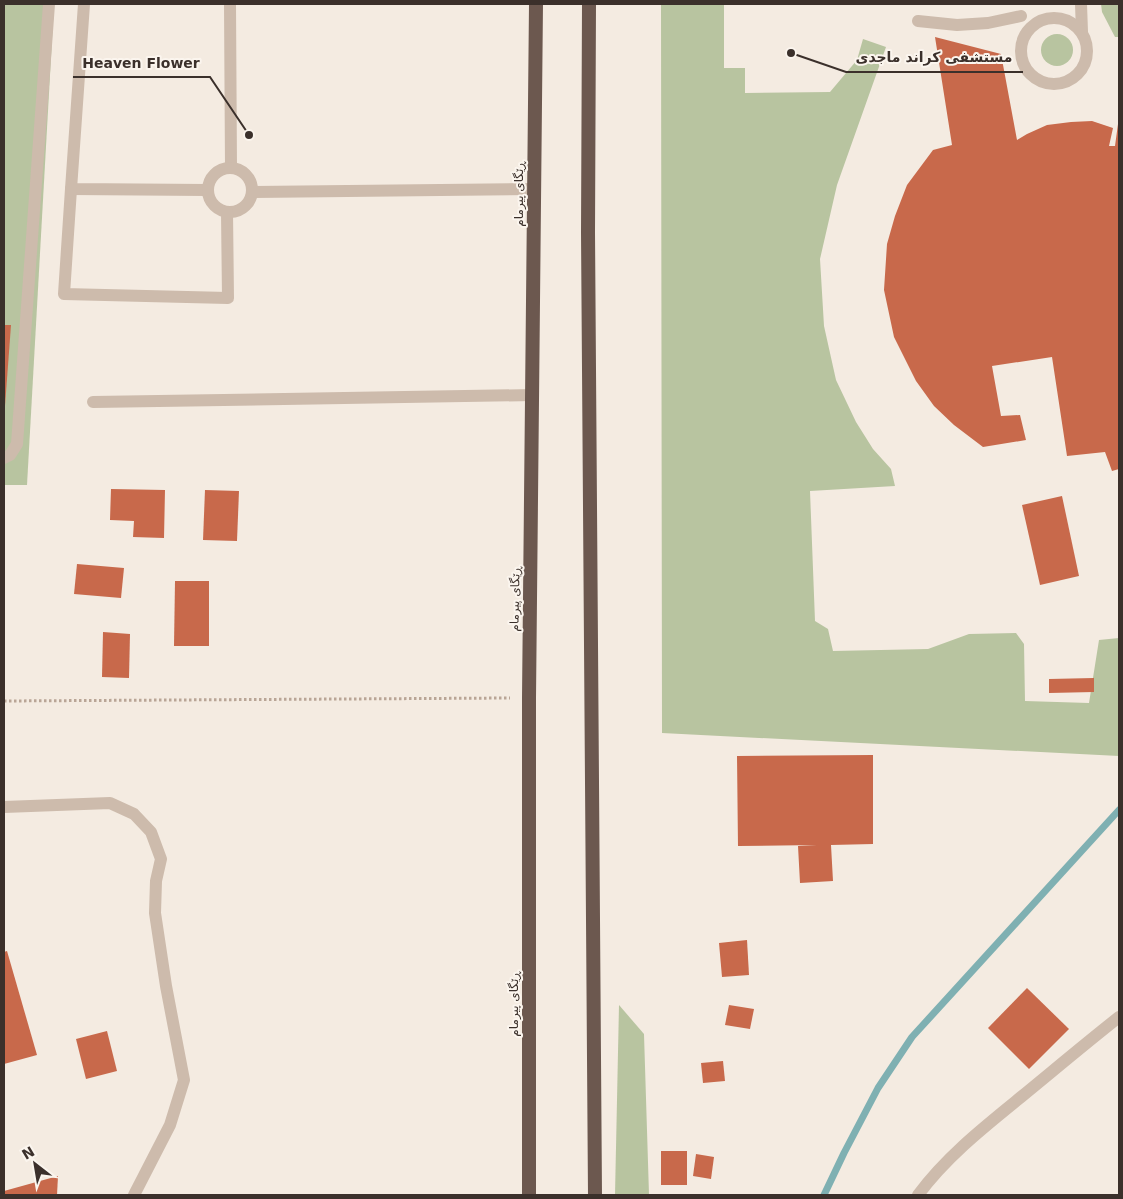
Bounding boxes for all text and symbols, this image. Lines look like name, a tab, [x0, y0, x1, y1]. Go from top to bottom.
callout: مستشفی کراند ماجدی	[846, 43, 1023, 72]
callout: Heaven Flower	[73, 48, 210, 77]
text: مستشفی کراند ماجدی	[856, 49, 1012, 66]
text: Heaven Flower	[82, 55, 200, 71]
street label: ڕێگای پیرمام	[512, 161, 527, 227]
street label: ڕێگای پیرمام	[507, 566, 524, 632]
street label: ڕێگای پیرمام	[507, 971, 522, 1037]
north arrow	[10, 1139, 60, 1189]
text: N	[19, 1143, 37, 1163]

